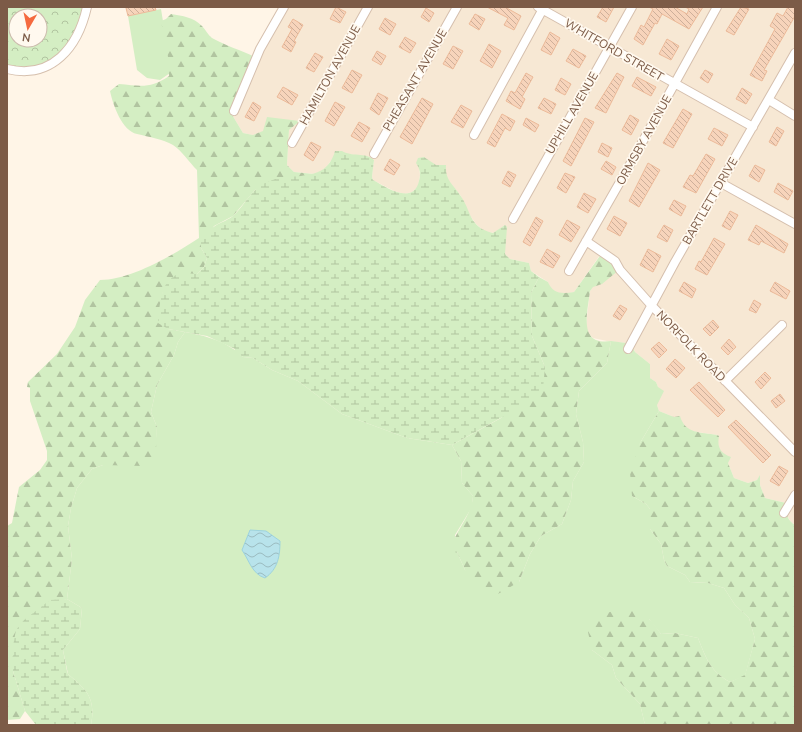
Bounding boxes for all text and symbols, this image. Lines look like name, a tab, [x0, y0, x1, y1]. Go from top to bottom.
north arrow	[8, 8, 48, 48]
street label: WHITFORD STREET	[562, 15, 667, 85]
street label: HAMILTON AVENUE	[296, 22, 364, 128]
street label: PHEASANT AVENUE	[379, 26, 451, 134]
text: N	[21, 29, 32, 45]
street label: UPHILL AVENUE	[542, 69, 602, 157]
street label: ORMSBY AVENUE	[613, 92, 675, 188]
street label: BARTLETT DRIVE	[679, 155, 741, 247]
street label: NORFOLK ROAD	[653, 307, 729, 385]

